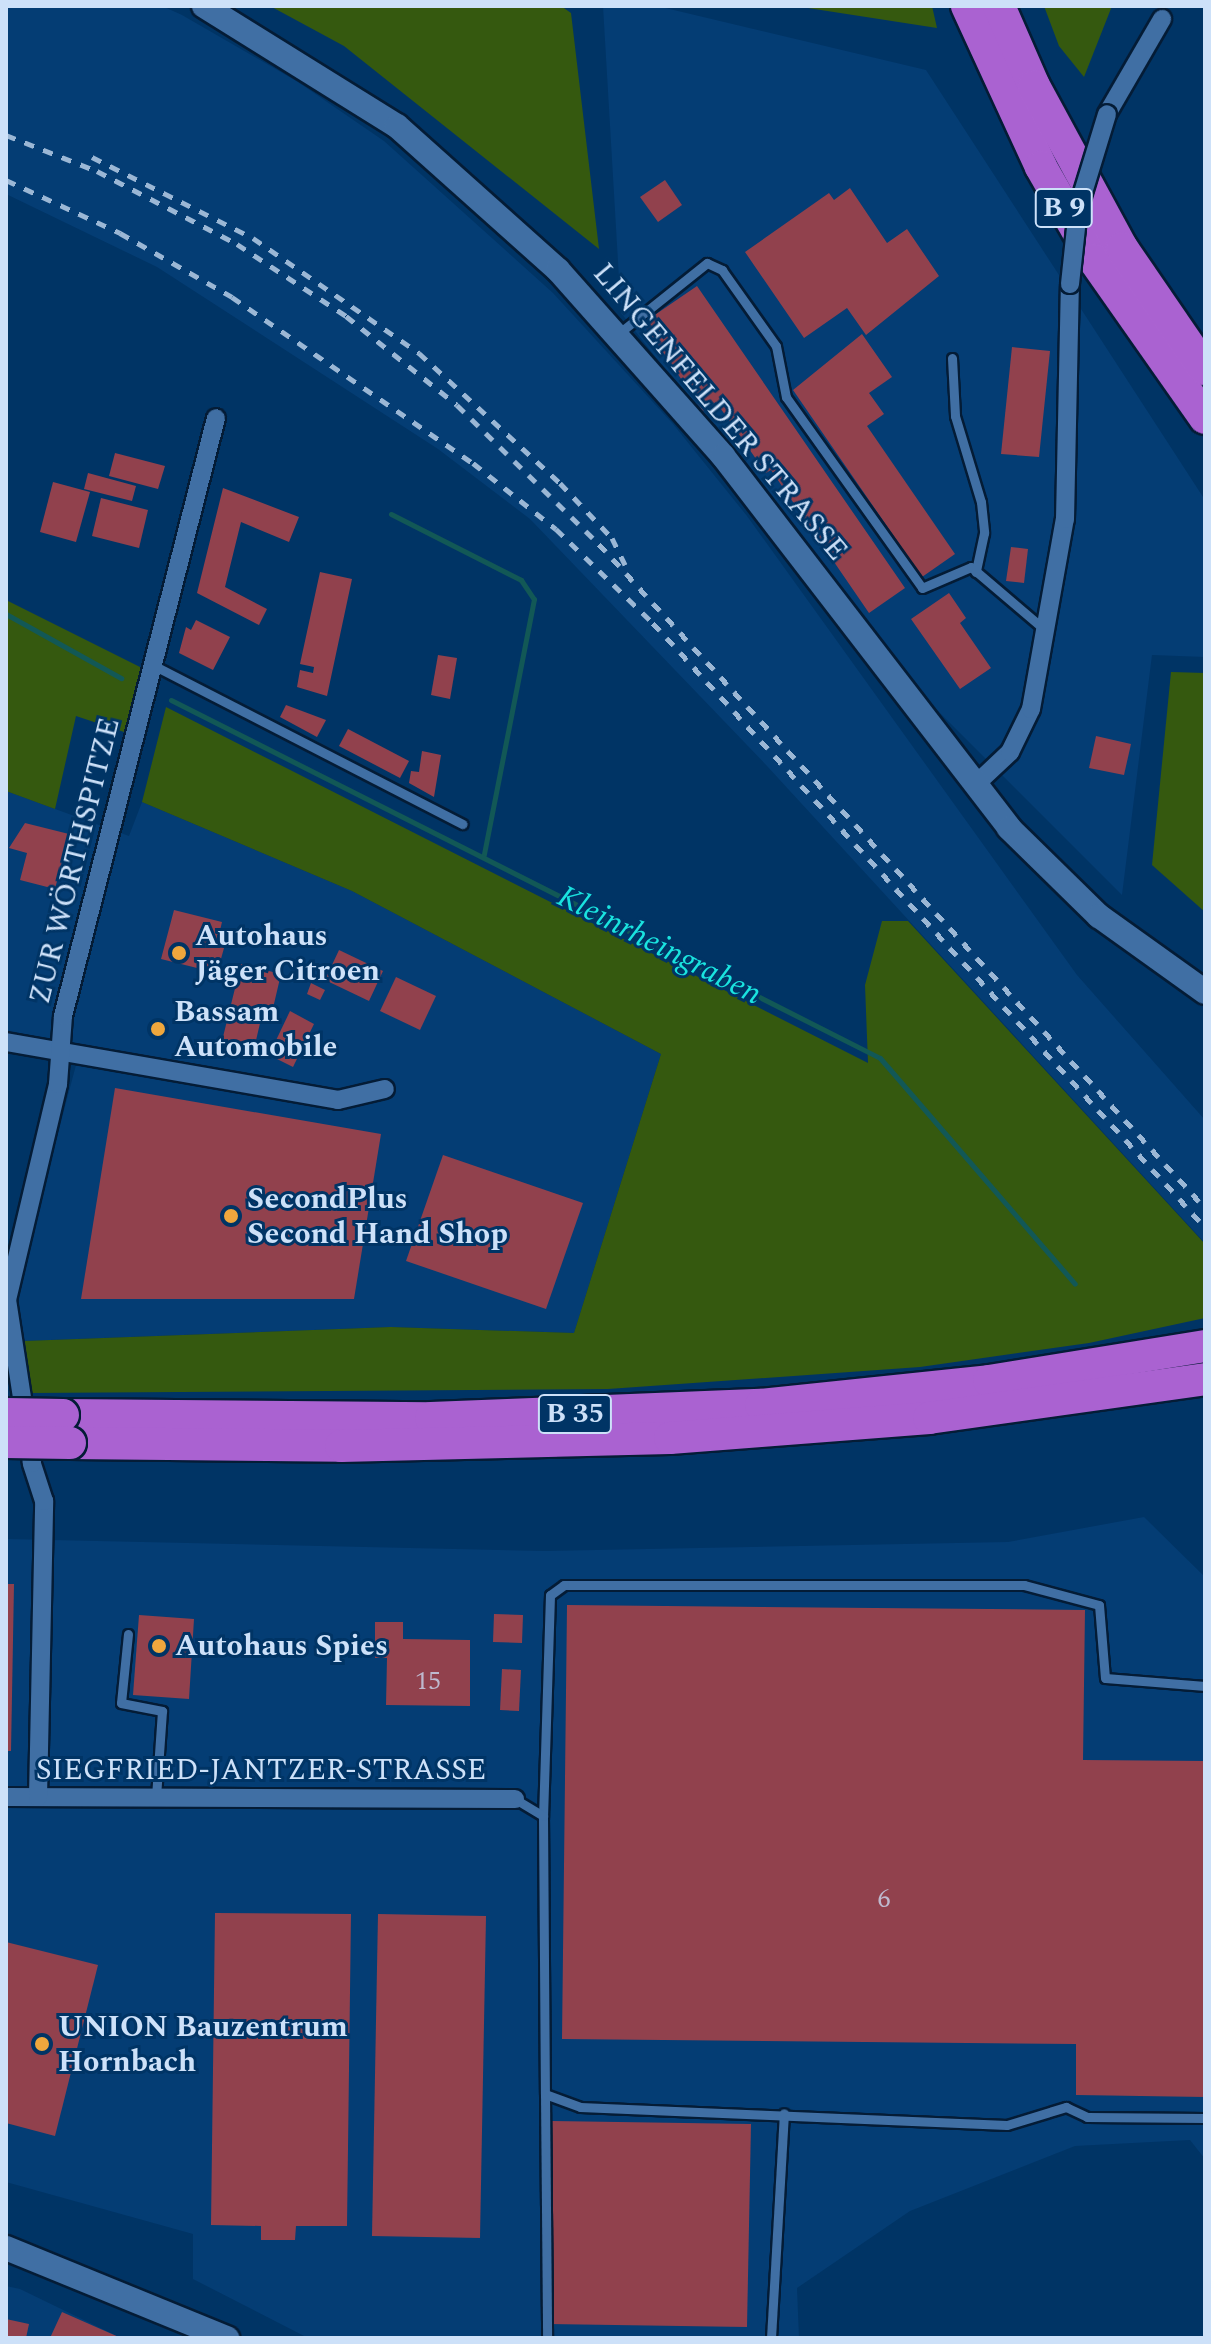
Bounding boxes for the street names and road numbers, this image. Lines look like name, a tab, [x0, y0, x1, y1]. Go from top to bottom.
road number: B 9	[1034, 184, 1094, 232]
street label: LINGENFELDER STRASSE	[585, 256, 855, 568]
street label: ZUR WÖRTHSPITZE	[22, 714, 128, 1008]
road number: B 35	[537, 1390, 613, 1438]
street label: SIEGFRIED-JANTZER-STRASSE	[36, 1752, 486, 1788]

